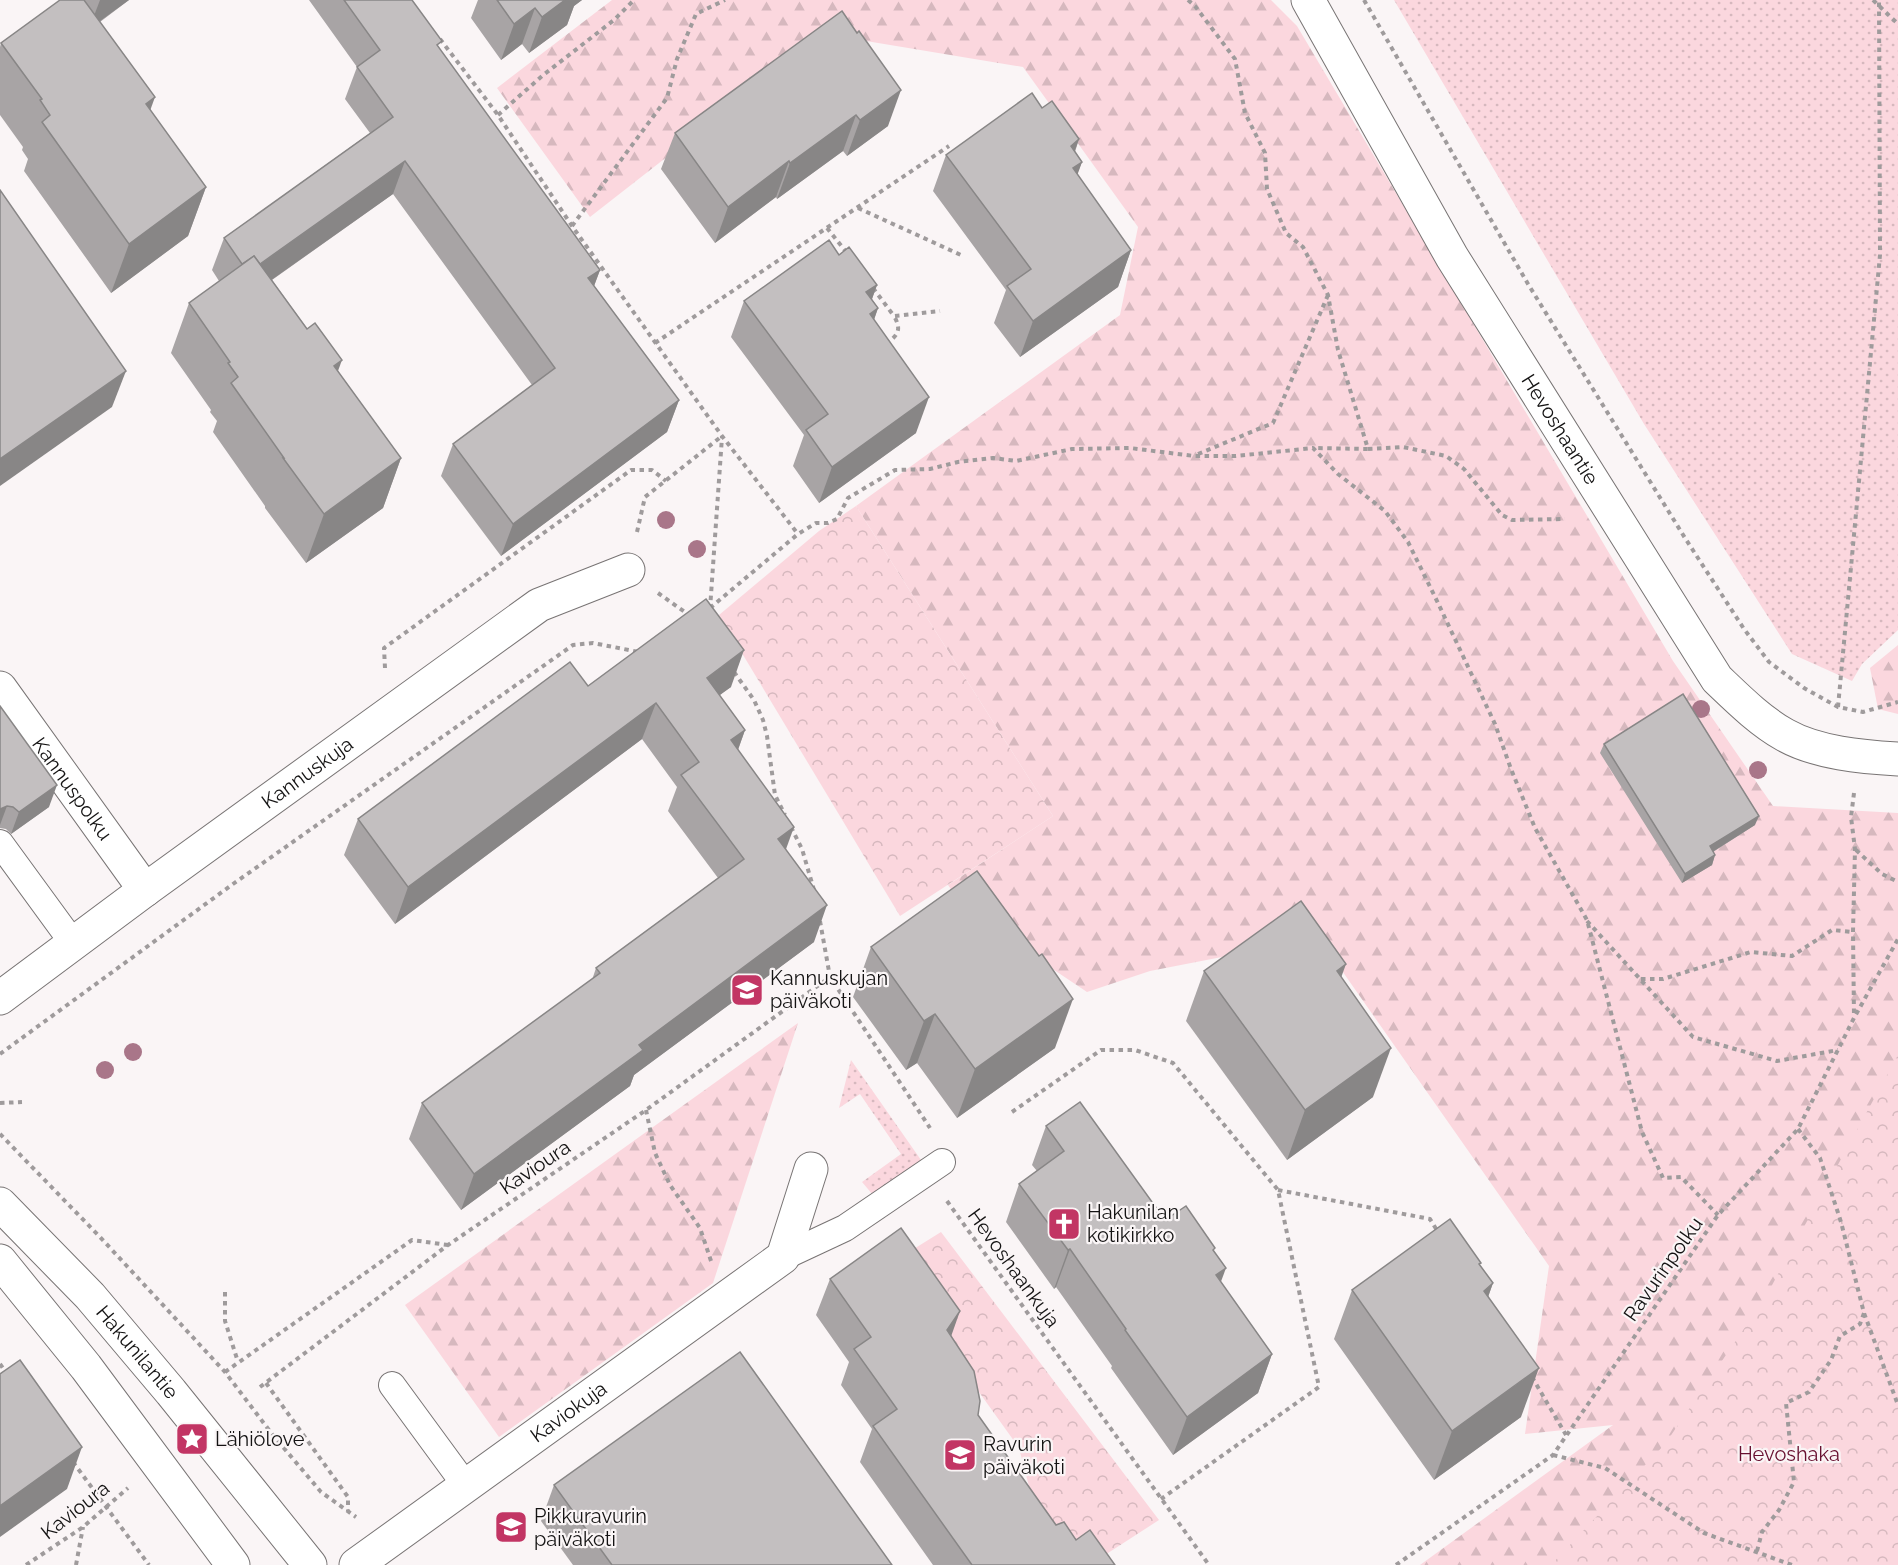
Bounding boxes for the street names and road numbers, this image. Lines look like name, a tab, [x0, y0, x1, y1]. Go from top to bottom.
street label: Hevoshaantie	[1517, 370, 1604, 489]
street label: Kannuskuja	[257, 732, 357, 814]
street label: Kannuspolku	[27, 733, 117, 845]
street label: Kavioura	[495, 1135, 575, 1199]
street label: Hevoshaankuja	[963, 1204, 1065, 1332]
street label: Ravurinpolku	[1618, 1212, 1708, 1326]
street label: Hakunilantie	[91, 1300, 184, 1404]
street label: Kaviokuja	[526, 1376, 611, 1447]
street label: Kavioura	[36, 1476, 114, 1544]

